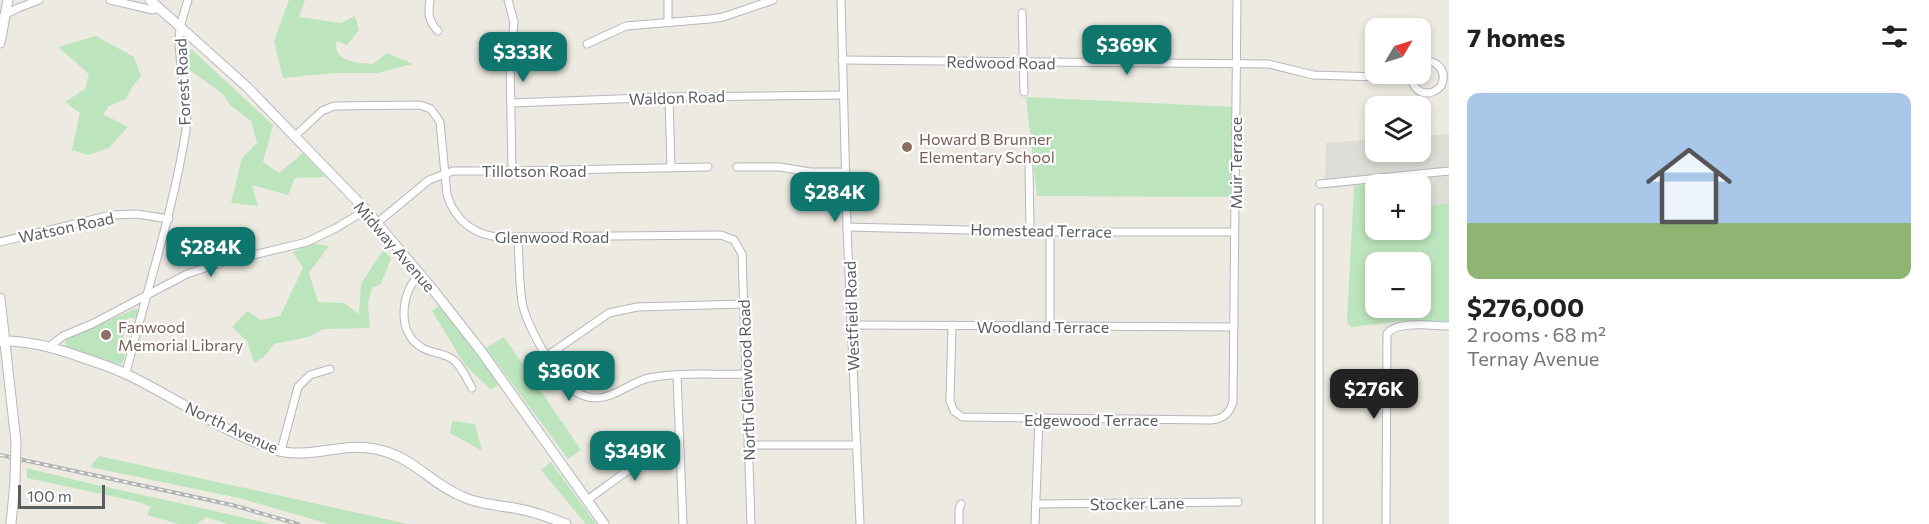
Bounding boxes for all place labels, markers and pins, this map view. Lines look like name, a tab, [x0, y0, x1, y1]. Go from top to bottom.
pin: $369K	[1085, 25, 1169, 76]
pin: $333K	[481, 32, 565, 83]
place label: Howard B Brunner Elementary School	[919, 129, 1055, 166]
marker: Howard B Brunner Elementary School	[900, 140, 914, 154]
pin: $284K	[793, 172, 877, 223]
pin: $284K	[169, 227, 253, 278]
place label: Fanwood Memorial Library	[118, 317, 243, 354]
marker: Fanwood Memorial Library	[99, 328, 113, 342]
pin: $360K	[527, 351, 611, 402]
pin: $276K	[1332, 369, 1416, 420]
pin: $349K	[593, 431, 677, 482]

